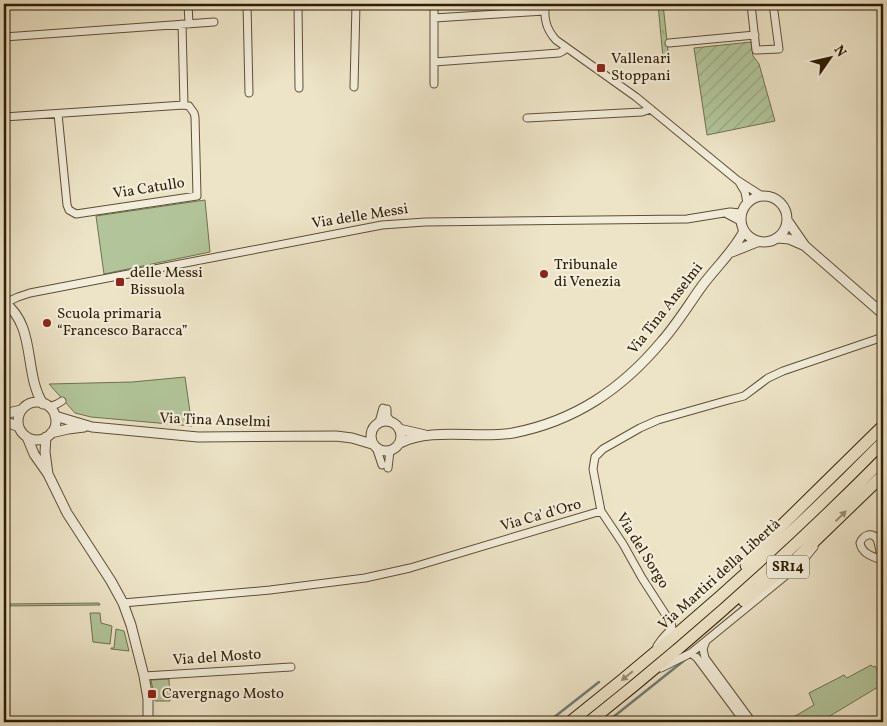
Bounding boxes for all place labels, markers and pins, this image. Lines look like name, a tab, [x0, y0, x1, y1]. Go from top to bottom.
place label: Vallenari Stoppani	[611, 49, 671, 87]
marker: Vallenari Stoppani	[595, 62, 607, 74]
place label: Tribunale di Venezia	[554, 255, 621, 293]
place label: delle Messi Bissuola	[130, 263, 203, 301]
marker: Tribunale di Venezia	[538, 268, 550, 280]
marker: delle Messi Bissuola	[114, 276, 126, 288]
place label: Scuola primaria “Francesco Baracca”	[57, 304, 187, 342]
marker: Scuola primaria “Francesco Baracca”	[41, 317, 53, 329]
place label: Cavergnago Mosto	[162, 684, 284, 705]
marker: Cavergnago Mosto	[146, 688, 158, 700]

